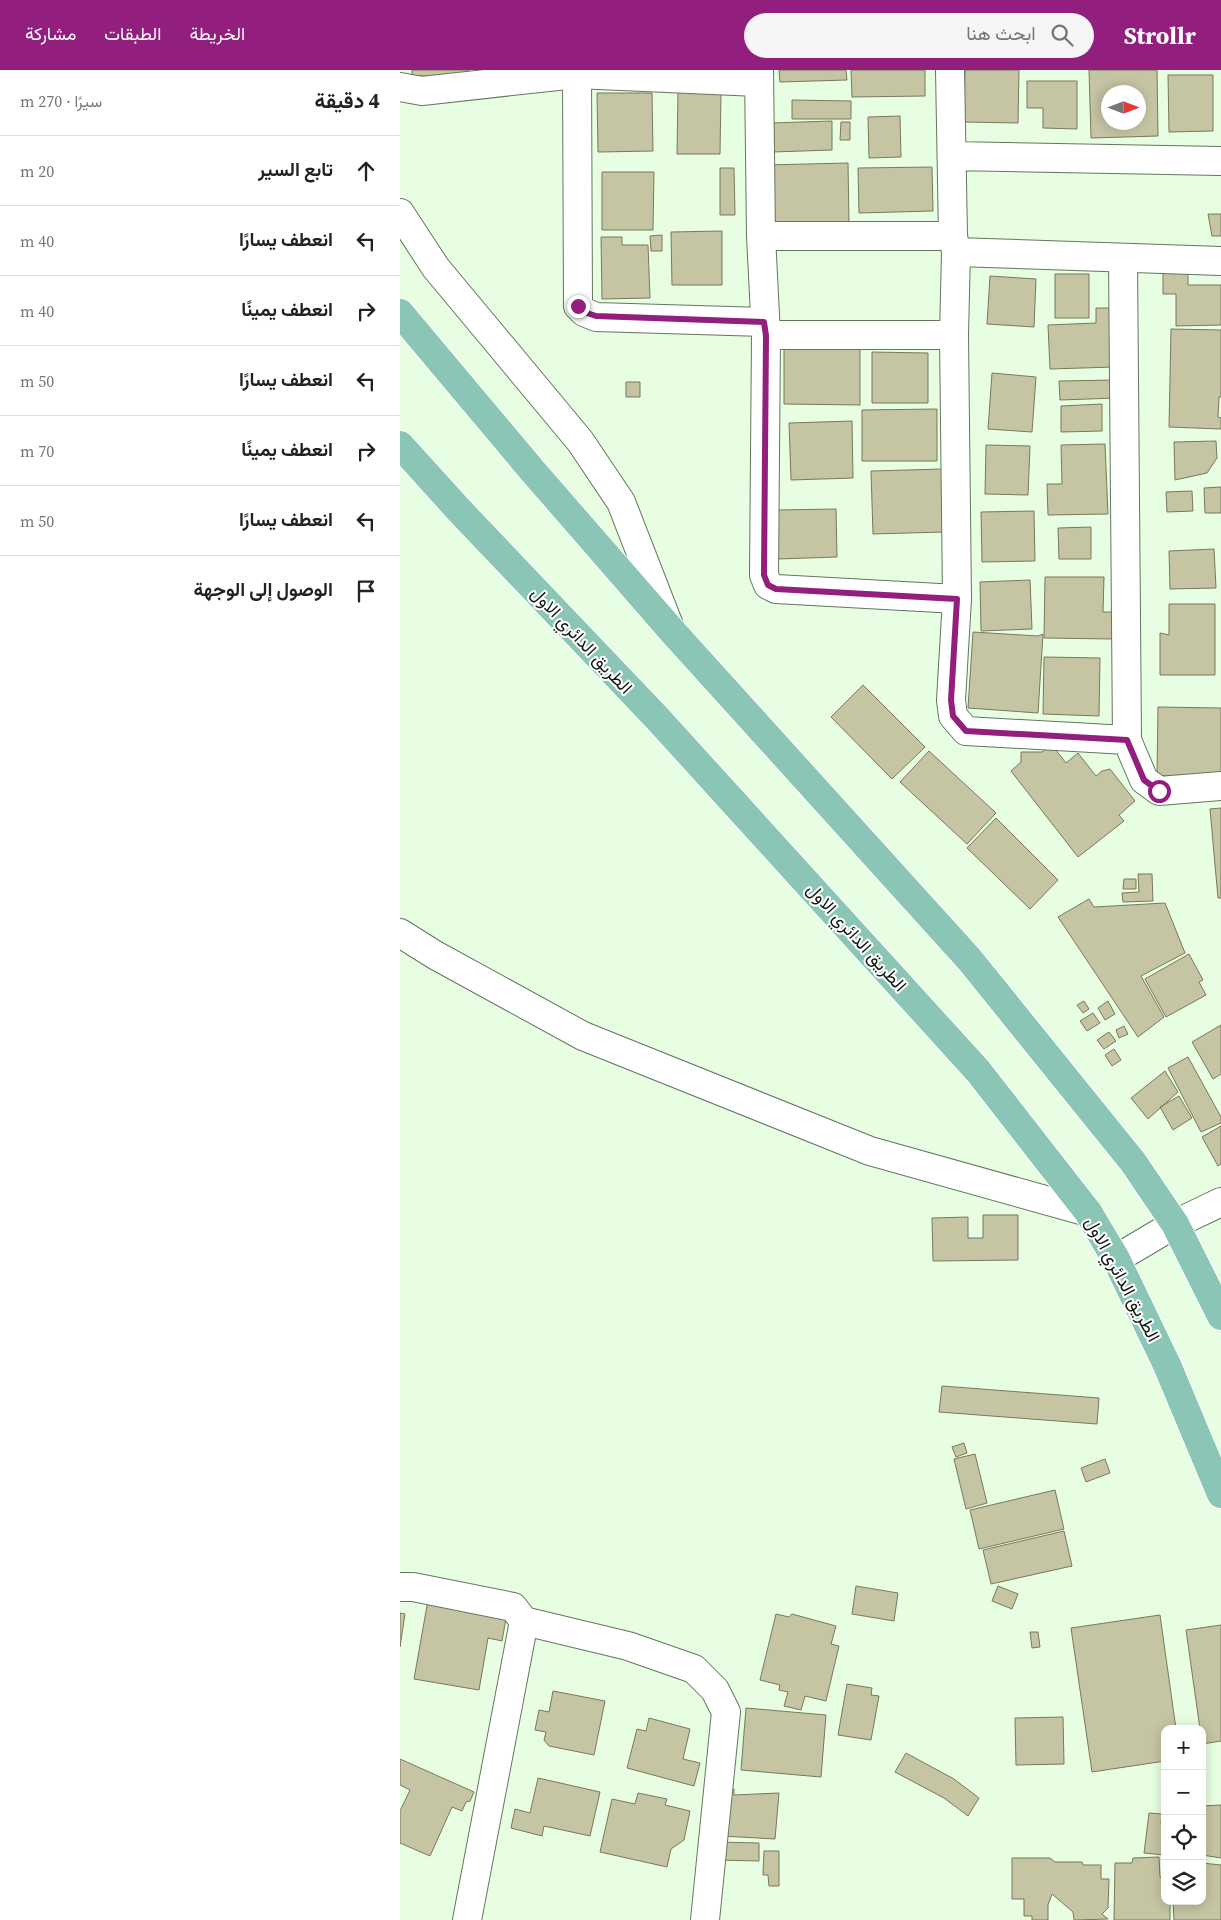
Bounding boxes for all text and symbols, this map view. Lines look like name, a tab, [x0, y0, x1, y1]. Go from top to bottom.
search box	[744, 13, 1094, 58]
text: Strollr	[1124, 19, 1196, 52]
text: ابحث هنا	[966, 20, 1036, 46]
text: مشاركة	[25, 21, 76, 46]
text: الطبقات	[104, 21, 161, 46]
text: الخريطة	[189, 21, 245, 46]
icon: search	[1048, 21, 1076, 49]
north arrow	[1101, 85, 1146, 130]
text: 4 دقيقة	[315, 86, 380, 115]
text: سيرًا · 270 m	[20, 90, 102, 112]
text: تابع السير	[258, 156, 333, 182]
icon: ahead	[352, 157, 380, 185]
text: 20 m	[20, 160, 54, 182]
text: انعطف يسارًا	[239, 226, 333, 252]
icon: left	[352, 227, 380, 255]
text: 40 m	[20, 230, 54, 252]
route end	[567, 295, 590, 318]
text: انعطف يمينًا	[241, 296, 333, 322]
icon: right	[352, 297, 380, 325]
text: 40 m	[20, 300, 54, 322]
text: انعطف يسارًا	[239, 366, 333, 392]
icon: left	[352, 367, 380, 395]
text: 50 m	[20, 370, 54, 392]
text: انعطف يمينًا	[241, 436, 333, 462]
icon: right	[352, 437, 380, 465]
text: 70 m	[20, 440, 54, 462]
text: انعطف يسارًا	[239, 506, 333, 532]
icon: left	[352, 507, 380, 535]
text: 50 m	[20, 510, 54, 532]
text: الوصول إلى الوجهة	[194, 576, 333, 602]
icon: arrive	[352, 577, 380, 605]
street label: الطريق الدائري الاول	[523, 581, 638, 701]
route start	[1148, 780, 1171, 803]
street label: الطريق الدائري الاول	[799, 877, 913, 999]
street label: الطريق الدائري الاول	[1077, 1212, 1167, 1347]
map controls	[1161, 1725, 1206, 1905]
button: +	[1161, 1725, 1206, 1770]
button: −	[1161, 1770, 1206, 1815]
button: locate	[1161, 1815, 1206, 1860]
button: layers	[1161, 1860, 1206, 1905]

